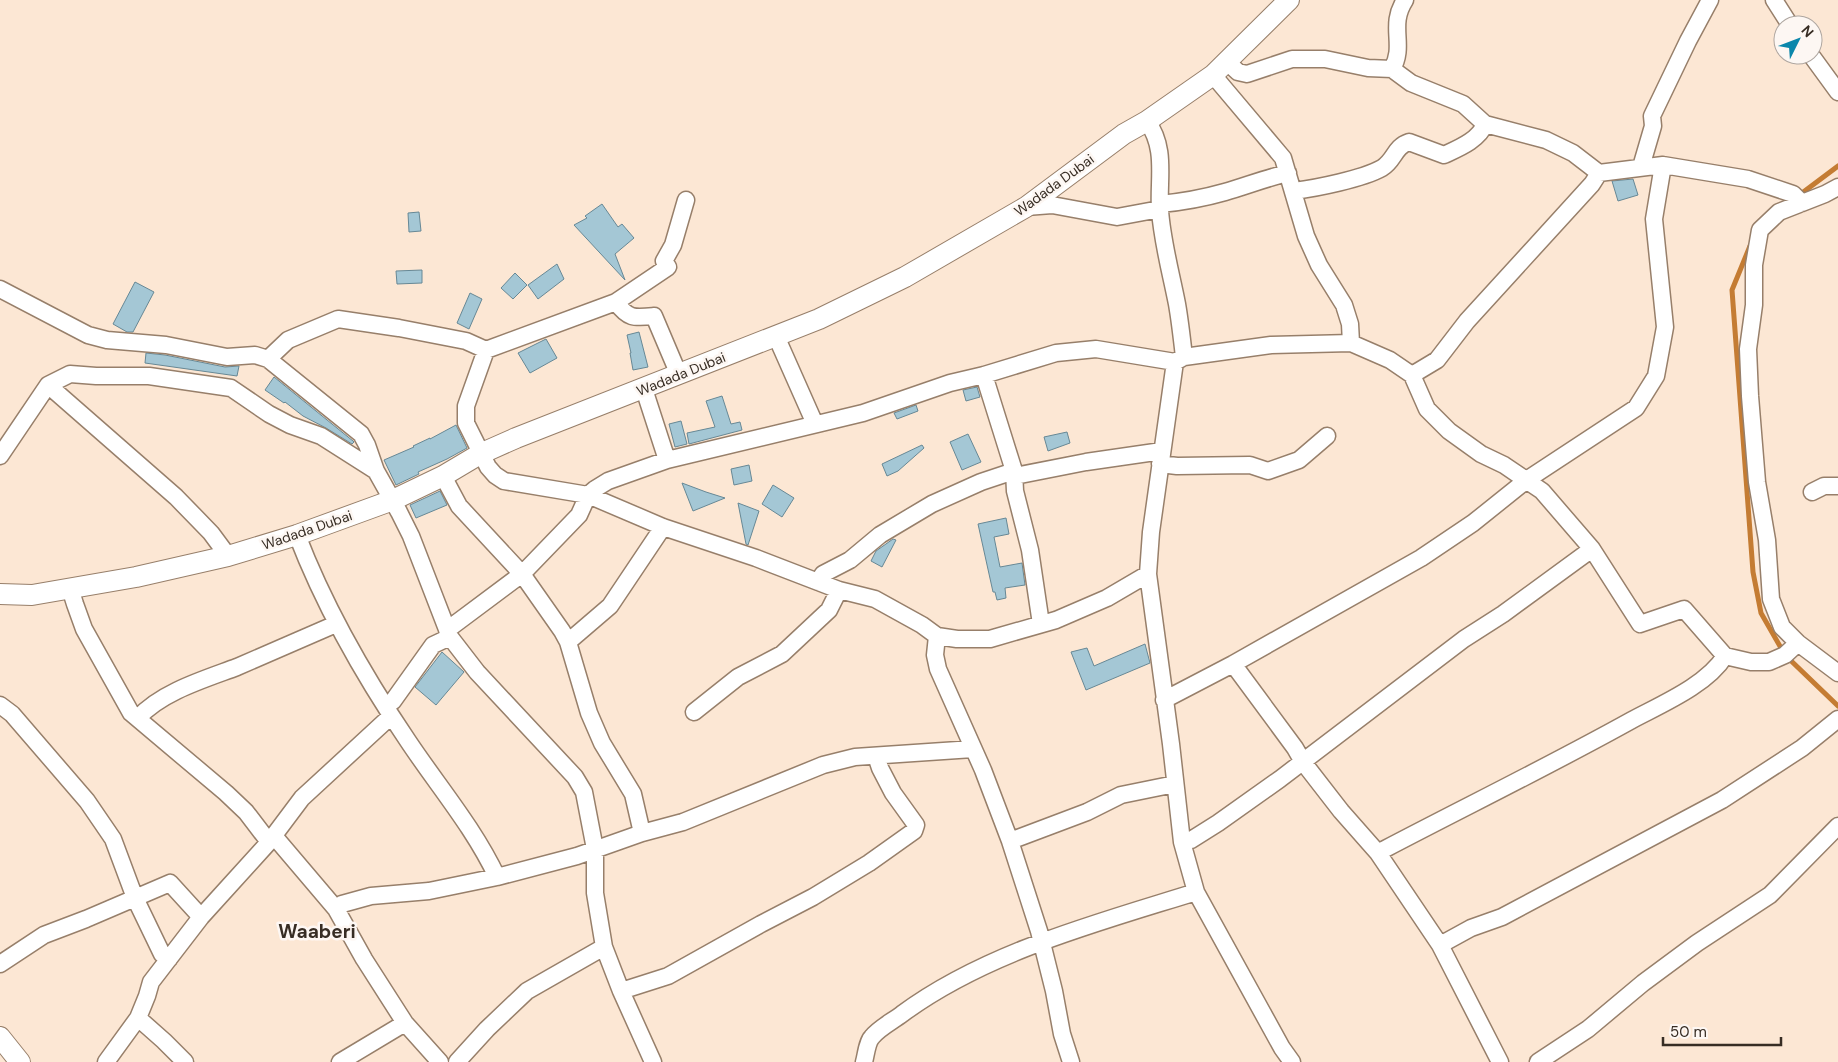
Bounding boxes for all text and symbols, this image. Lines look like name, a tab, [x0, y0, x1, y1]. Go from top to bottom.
north arrow	[1773, 15, 1823, 65]
text: N	[1798, 21, 1818, 41]
street label: Wadada Dubai	[1011, 150, 1097, 220]
street label: Wadada Dubai	[634, 348, 728, 400]
street label: Wadada Dubai	[259, 506, 355, 554]
district label: Waaberi	[278, 919, 356, 944]
scale bar	[1663, 1014, 1780, 1046]
text: 50 m	[1670, 1022, 1707, 1042]

